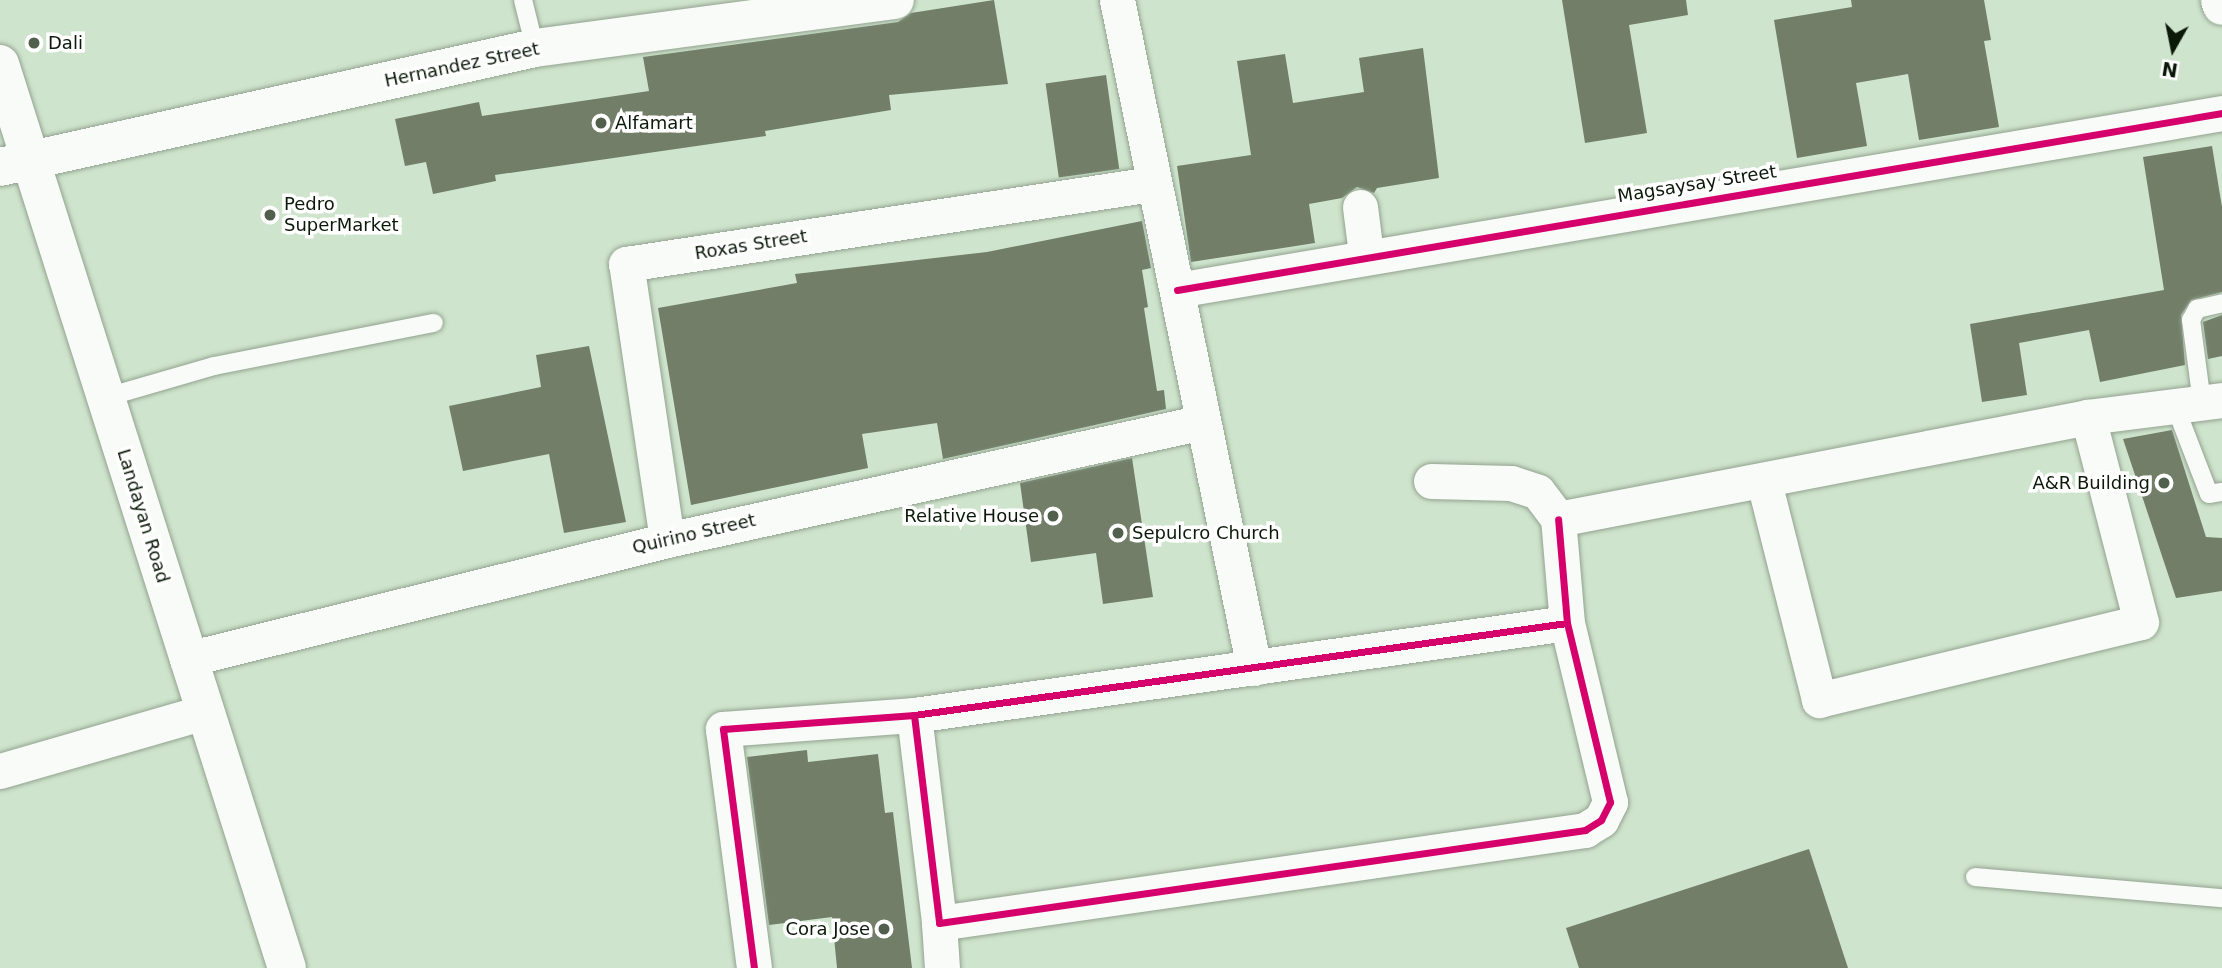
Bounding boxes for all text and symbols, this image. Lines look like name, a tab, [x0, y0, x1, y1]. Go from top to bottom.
north arrow	[2138, 14, 2208, 84]
place label: Dali	[48, 32, 83, 54]
marker: Dali	[26, 35, 42, 51]
street label: Hernandez Street	[383, 38, 541, 92]
text: N	[2160, 58, 2179, 82]
place label: Alfamart	[615, 112, 693, 134]
marker: Alfamart	[593, 115, 609, 131]
street label: Magsaysay Street	[1616, 161, 1778, 207]
place label: Pedro SuperMarket	[284, 194, 399, 236]
marker: Pedro SuperMarket	[262, 207, 278, 223]
street label: Roxas Street	[693, 225, 809, 265]
street label: Landayan Road	[112, 446, 174, 586]
place label: A&R Building	[2032, 472, 2150, 494]
marker: A&R Building	[2156, 475, 2172, 491]
place label: Relative House	[904, 505, 1039, 527]
marker: Relative House	[1045, 508, 1061, 524]
street label: Quirino Street	[630, 509, 758, 559]
place label: Sepulcro Church	[1132, 522, 1280, 544]
marker: Sepulcro Church	[1110, 525, 1126, 541]
place label: Cora Jose	[785, 918, 870, 940]
marker: Cora Jose	[876, 921, 892, 937]

